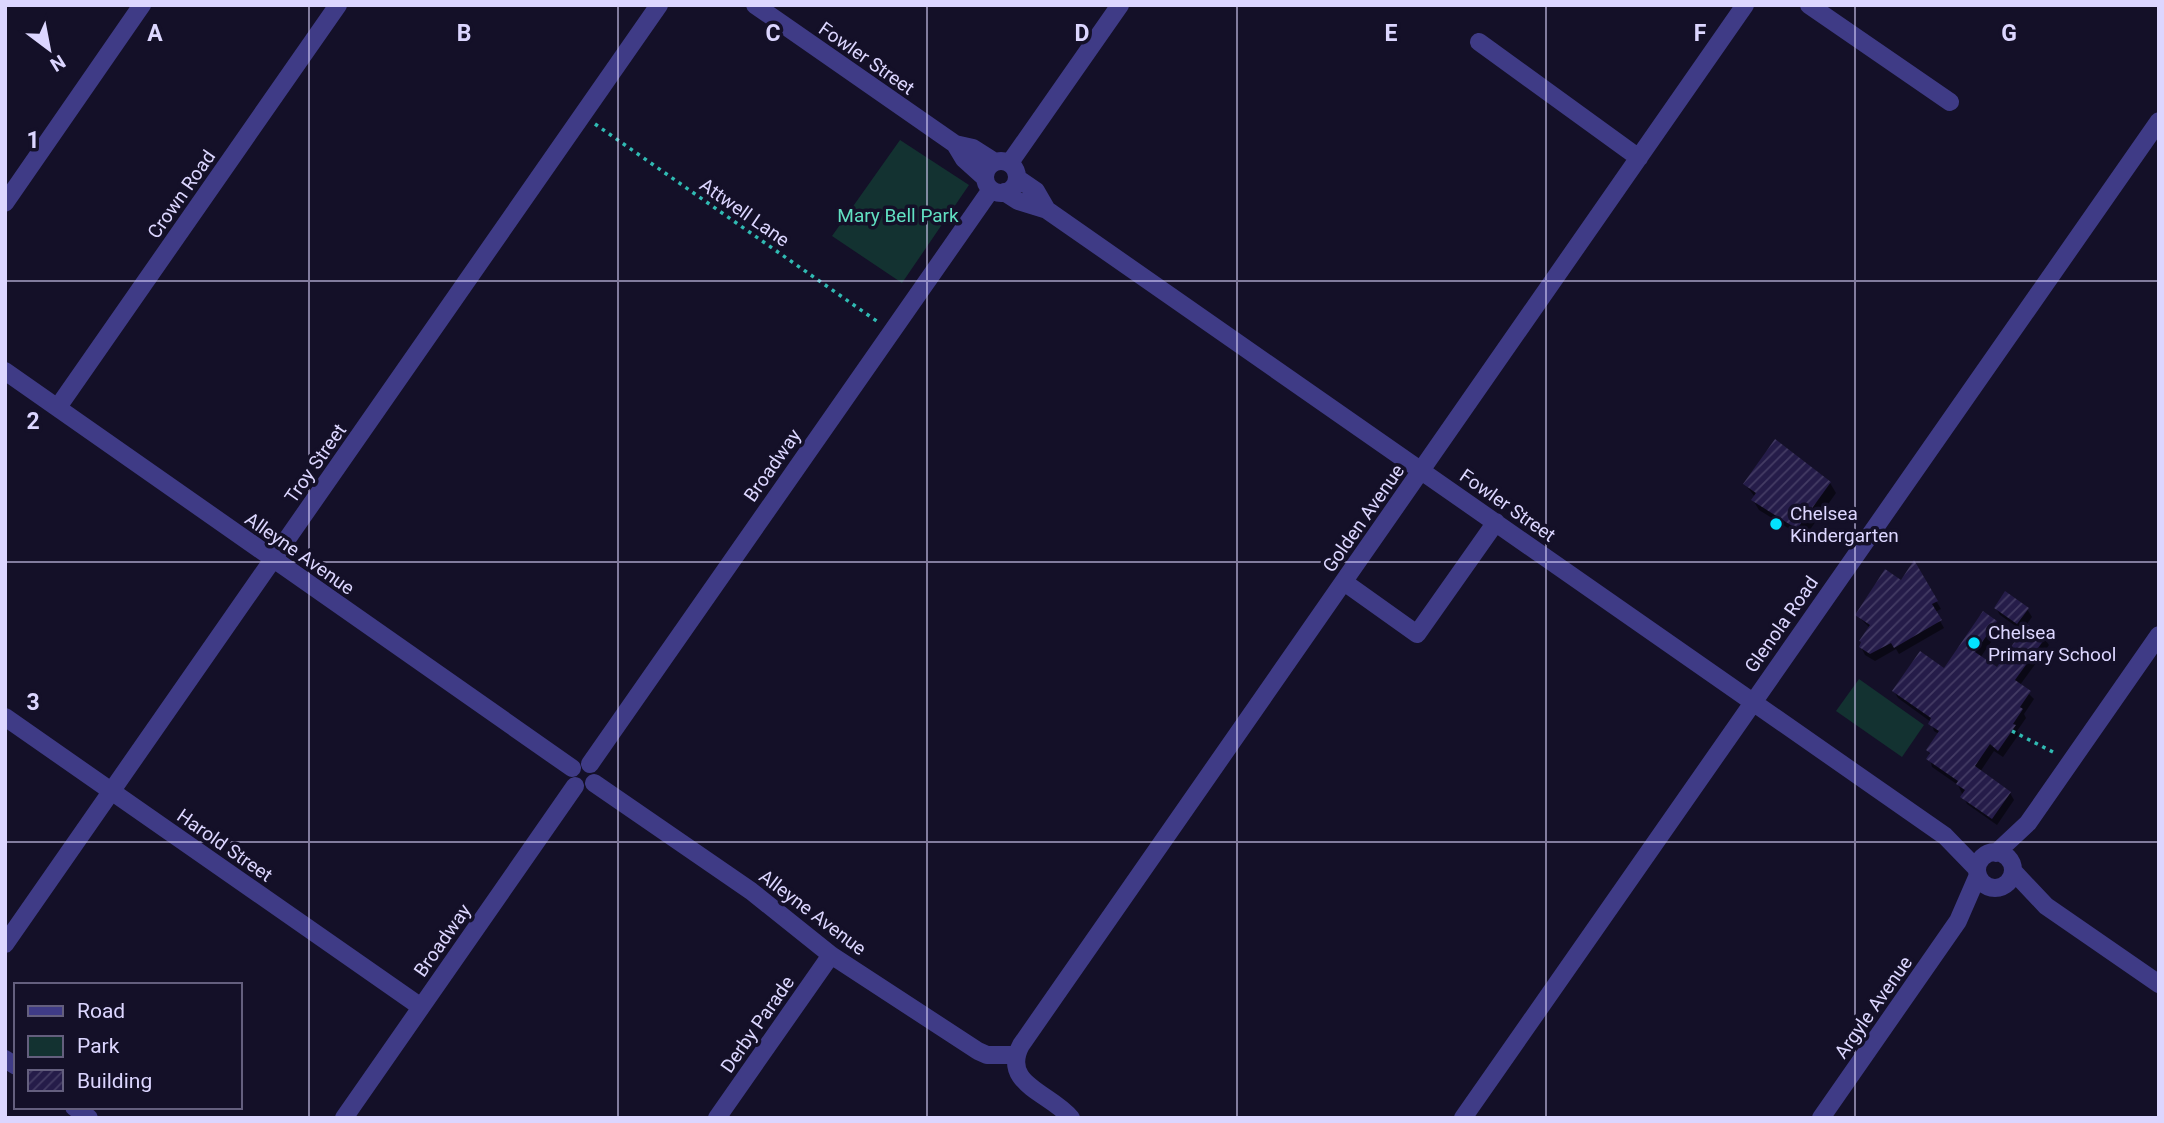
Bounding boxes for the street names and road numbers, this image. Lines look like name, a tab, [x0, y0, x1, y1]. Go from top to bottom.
street label: Fowler Street	[814, 17, 919, 100]
street label: Crown Road	[143, 146, 220, 243]
street label: Attwell Lane	[695, 173, 794, 252]
street label: Troy Street	[280, 419, 351, 507]
street label: Broadway	[739, 425, 806, 506]
street label: Golden Avenue	[1318, 460, 1409, 577]
street label: Fowler Street	[1455, 464, 1560, 547]
street label: Alleyne Avenue	[241, 507, 359, 600]
street label: Glenola Road	[1740, 572, 1823, 677]
street label: Harold Street	[173, 804, 277, 887]
street label: Alleyne Avenue	[755, 865, 871, 960]
street label: Broadway	[409, 900, 476, 981]
street label: Argyle Avenue	[1830, 952, 1917, 1063]
street label: Derby Parade	[716, 972, 799, 1077]

